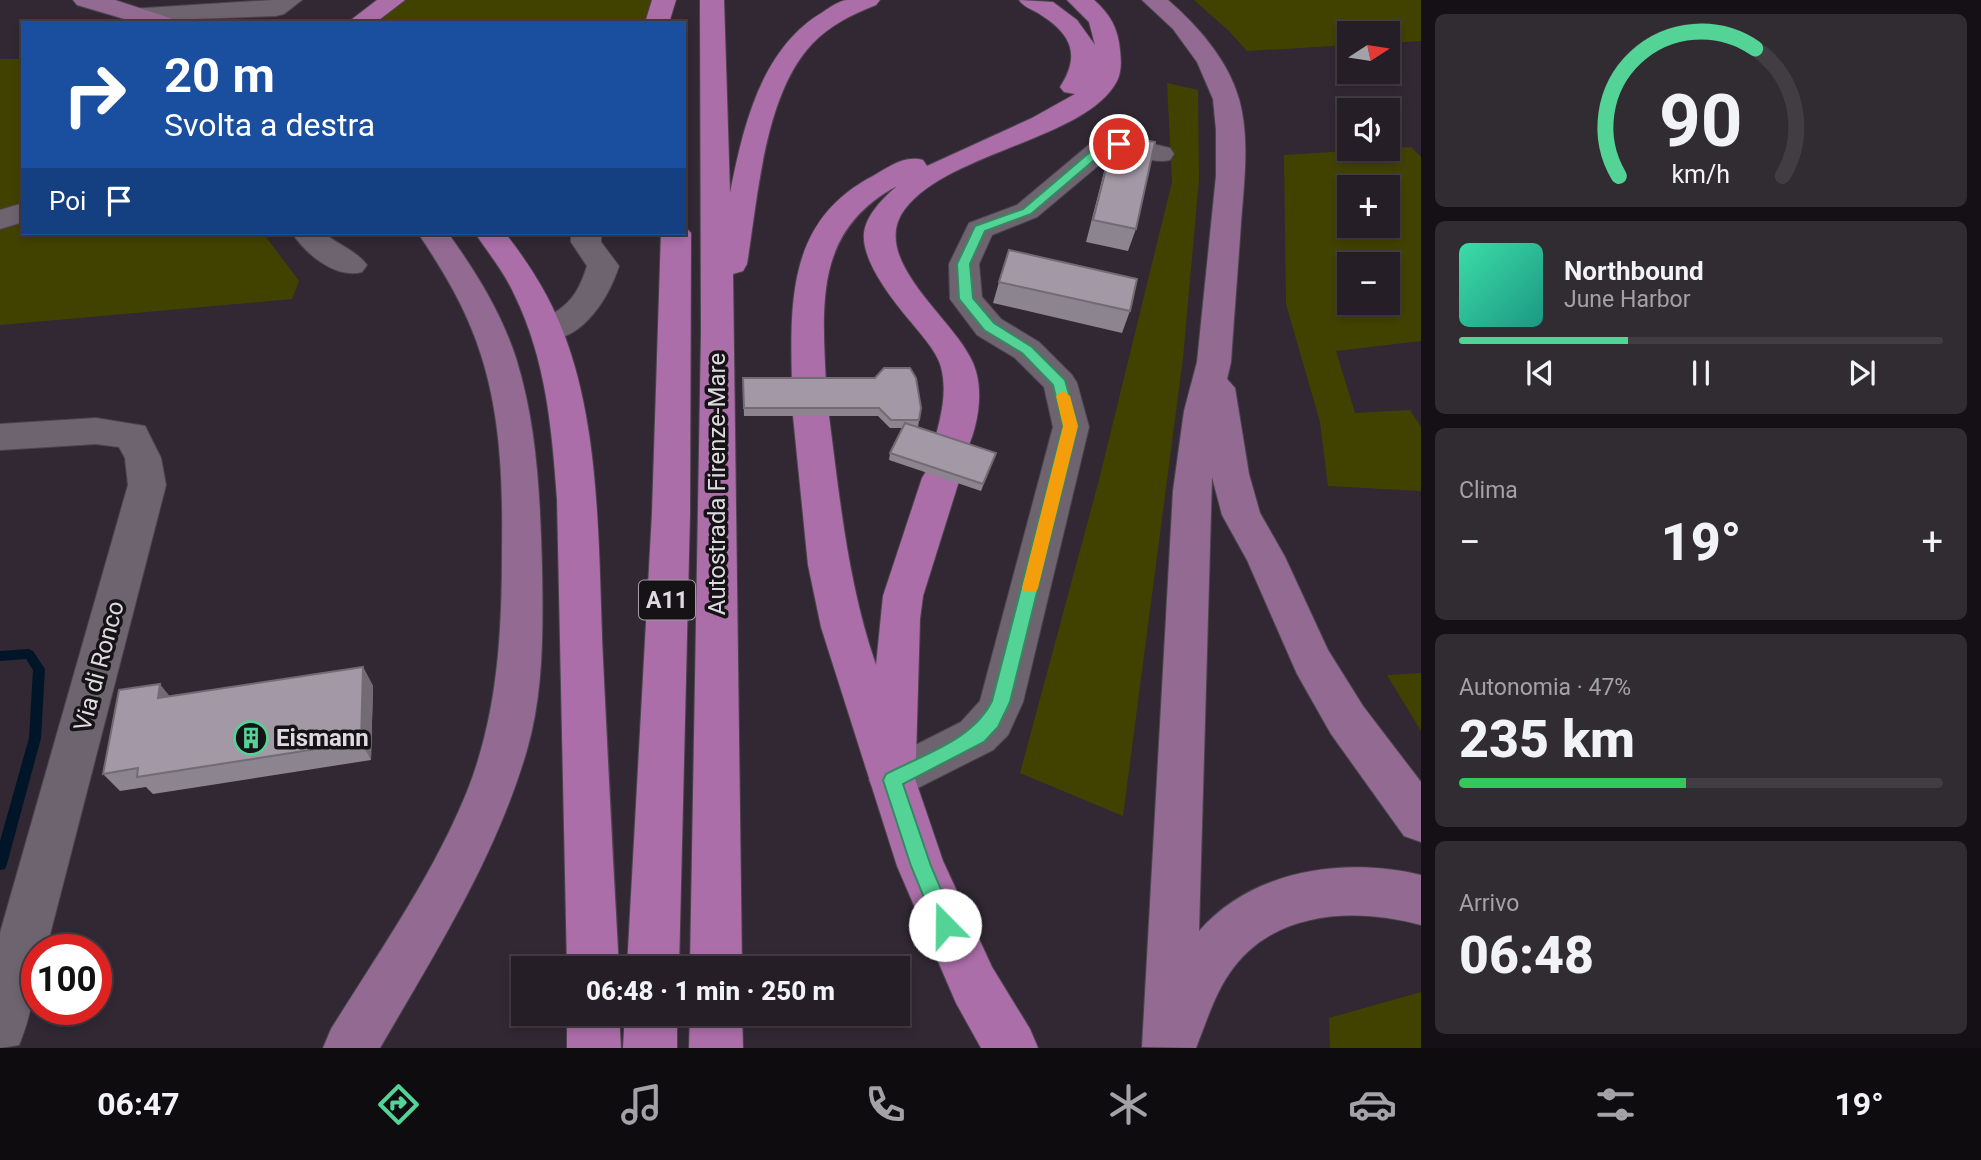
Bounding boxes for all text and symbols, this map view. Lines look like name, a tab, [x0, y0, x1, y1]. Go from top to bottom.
north arrow	[1337, 21, 1400, 84]
map controls	[1337, 21, 1400, 315]
text: 20 m	[164, 47, 275, 104]
icon: right	[49, 49, 140, 140]
text: 90	[1659, 79, 1743, 165]
button: sound	[1337, 98, 1400, 161]
text: Svolta a destra	[164, 106, 375, 144]
pin	[1089, 114, 1149, 174]
icon: arrive	[1100, 125, 1138, 163]
text: km/h	[1672, 160, 1730, 189]
button: +	[1337, 175, 1400, 238]
icon: arrive	[100, 182, 138, 220]
text: Poi	[49, 186, 86, 216]
button: −	[1337, 252, 1400, 315]
text: Northbound	[1564, 256, 1704, 286]
text: June Harbor	[1564, 286, 1691, 313]
street label: Autostrada Firenze-Mare	[703, 353, 731, 615]
icon: previous	[1521, 354, 1559, 392]
icon: pause	[1682, 354, 1720, 392]
icon: next	[1843, 354, 1881, 392]
text: Clima	[1459, 477, 1518, 504]
text: 19°	[1661, 512, 1741, 573]
text: −	[1459, 520, 1481, 564]
text: +	[1921, 520, 1943, 564]
road number: A11	[639, 580, 695, 620]
street label: Via di Ronco	[68, 598, 130, 734]
text: Autonomia · 47%	[1459, 674, 1631, 701]
text: 235 km	[1459, 709, 1635, 770]
building icon: Eismann	[232, 719, 270, 757]
place label: Eismann	[276, 724, 369, 752]
position arrow	[908, 888, 982, 962]
text: Arrivo	[1459, 890, 1519, 917]
text: 06:48	[1459, 925, 1594, 986]
speed limit sign: 100	[21, 934, 112, 1025]
text: 06:48 · 1 min · 250 m	[586, 976, 835, 1006]
icon: directions	[374, 1080, 423, 1129]
icon: music	[617, 1080, 666, 1129]
icon: phone	[861, 1080, 910, 1129]
icon: climate	[1104, 1080, 1153, 1129]
icon: car	[1348, 1080, 1397, 1129]
icon: filters	[1591, 1080, 1640, 1129]
text: 06:47	[97, 1085, 180, 1123]
text: 19°	[1835, 1085, 1884, 1123]

